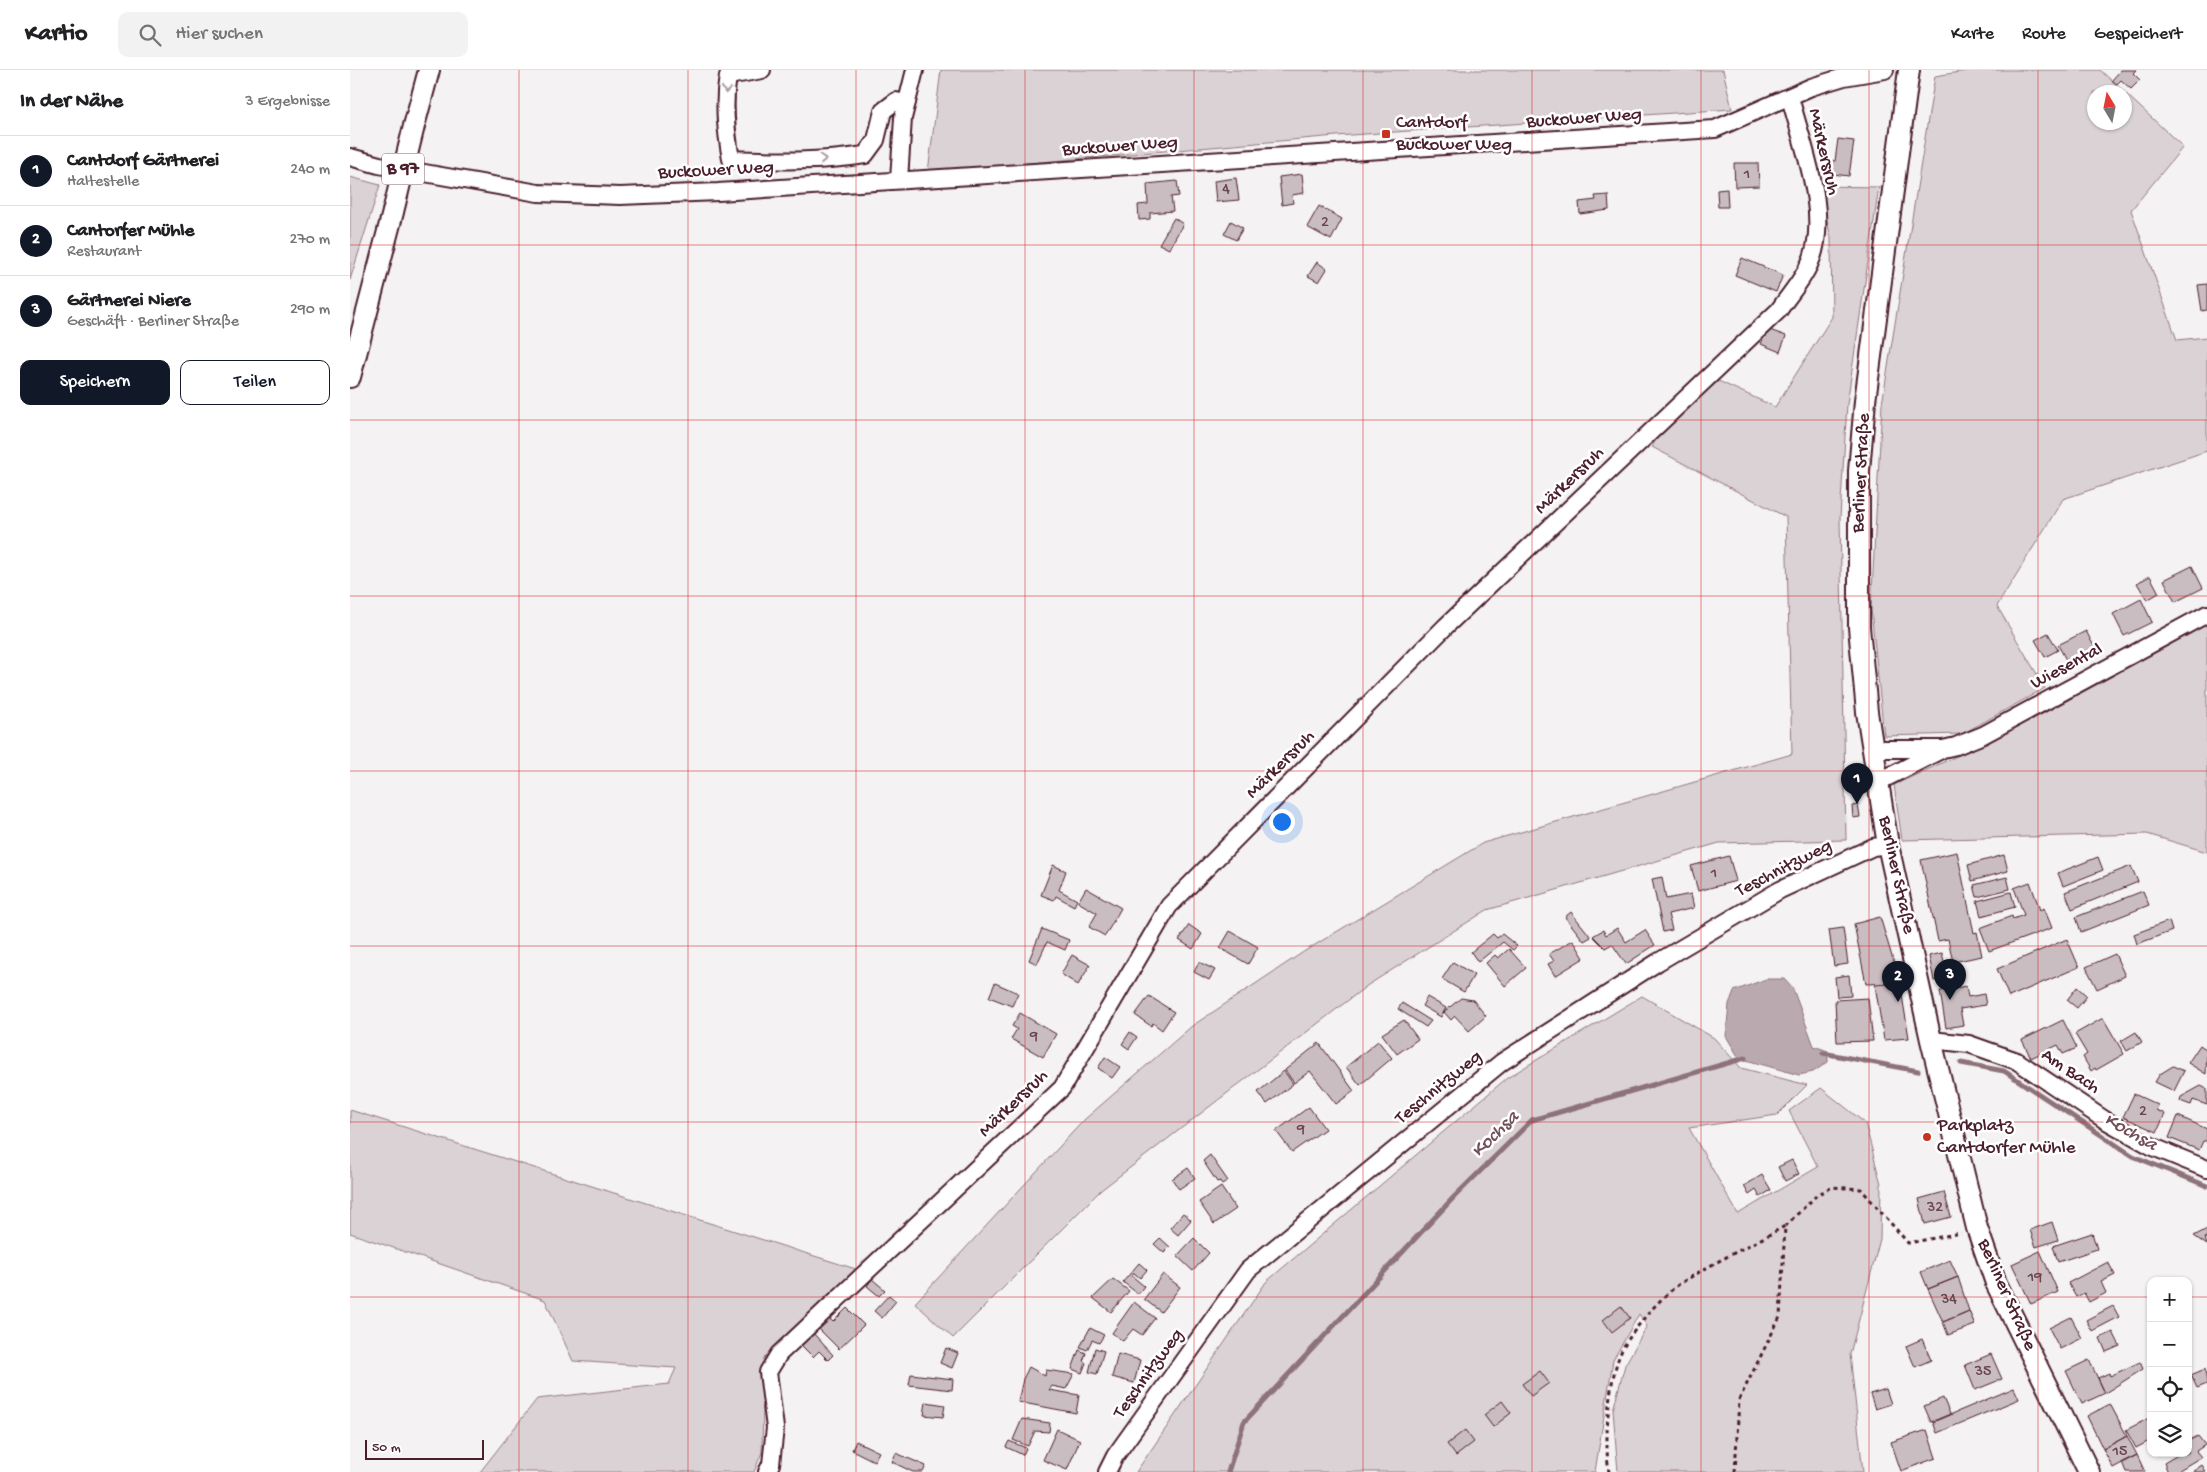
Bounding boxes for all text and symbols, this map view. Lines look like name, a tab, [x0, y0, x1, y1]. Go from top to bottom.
search box	[118, 12, 468, 57]
text: Kartio	[25, 20, 88, 49]
icon: search	[136, 21, 164, 49]
text: Hier suchen	[176, 23, 263, 46]
text: Karte	[1951, 24, 1994, 45]
text: Route	[2022, 24, 2066, 45]
text: Gespeichert	[2094, 24, 2182, 45]
north arrow	[2087, 85, 2132, 130]
one-way arrow	[721, 86, 732, 94]
text: In der Nähe	[20, 90, 123, 115]
text: 3 Ergebnisse	[245, 93, 330, 112]
street label: Buckower Weg	[1524, 103, 1643, 135]
street label: Märkersruh	[1802, 106, 1844, 198]
place label: Cantdorf Buckower Weg	[1395, 112, 1512, 157]
marker: Cantdorf Buckower Weg	[1380, 128, 1392, 140]
street label: Buckower Weg	[1060, 131, 1179, 163]
text: Cantdorf Gärtnerei	[67, 150, 219, 173]
road number: B 97	[382, 154, 424, 185]
one-way arrow	[820, 154, 828, 164]
street label: Buckower Weg	[657, 156, 775, 186]
text: 1	[33, 161, 39, 180]
text: 240 m	[290, 161, 330, 180]
house number: 1	[1743, 166, 1750, 185]
text: Haltestelle	[67, 173, 139, 192]
house number: 4	[1222, 181, 1230, 200]
house number: 2	[1321, 214, 1329, 233]
text: Cantorfer Mühle	[67, 220, 194, 243]
text: 2	[32, 231, 40, 250]
text: 270 m	[290, 231, 330, 250]
text: Restaurant	[67, 243, 141, 262]
text: Gärtnerei Niere	[67, 290, 191, 313]
text: 3	[32, 301, 40, 320]
text: 290 m	[290, 301, 330, 320]
text: Geschäft · Berliner Straße	[67, 313, 239, 332]
button: Speichern	[20, 360, 170, 405]
button: Teilen	[180, 360, 330, 405]
street label: Berliner Straße	[1847, 412, 1877, 534]
street label: Märkersruh	[1530, 442, 1610, 520]
street label: Wiesental	[2027, 638, 2107, 696]
street label: Märkersruh	[1242, 726, 1320, 804]
pin: 1	[1841, 763, 1873, 804]
your location	[1269, 809, 1295, 835]
street label: Berliner Straße	[1872, 813, 1920, 936]
street label: Teschnitzweg	[1731, 835, 1836, 904]
house number: 1	[1710, 865, 1717, 884]
pin: 3	[1934, 959, 1966, 1000]
pin: 2	[1882, 961, 1914, 1002]
house number: 9	[1029, 1028, 1038, 1047]
street label: Am Bach	[2036, 1044, 2104, 1100]
street label: Teschnitzweg	[1390, 1046, 1487, 1131]
street label: Märkersruh	[974, 1065, 1054, 1143]
house number: 2	[2139, 1103, 2147, 1122]
water label: Kochsa	[1467, 1105, 1526, 1163]
water label: Kochsa	[2099, 1109, 2162, 1158]
place label: Parkplatz Cantdorfer Mühle	[1936, 1115, 2076, 1160]
house number: 9	[1296, 1121, 1305, 1140]
marker: Parkplatz Cantdorfer Mühle	[1921, 1131, 1933, 1143]
house number: 32	[1926, 1199, 1943, 1218]
street label: Berliner Straße	[1971, 1235, 2041, 1355]
house number: 19	[2027, 1269, 2042, 1288]
map controls	[2147, 1277, 2192, 1457]
button: +	[2147, 1277, 2192, 1322]
house number: 34	[1940, 1291, 1957, 1310]
button: −	[2147, 1322, 2192, 1367]
street label: Teschnitzweg	[1108, 1324, 1189, 1424]
house number: 35	[1974, 1363, 1991, 1382]
button: locate	[2147, 1367, 2192, 1412]
button: layers	[2147, 1412, 2192, 1457]
scale bar	[365, 1437, 484, 1460]
text: 50 m	[372, 1440, 401, 1457]
house number: 15	[2112, 1443, 2127, 1462]

